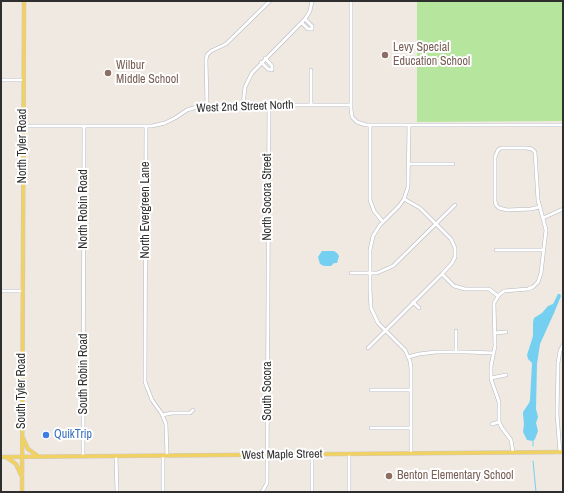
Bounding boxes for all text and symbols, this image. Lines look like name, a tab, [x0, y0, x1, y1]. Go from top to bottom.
place label: Levy Special Education School	[393, 41, 470, 69]
marker: Levy Special Education School	[380, 50, 390, 60]
place label: Wilbur Middle School	[116, 59, 178, 87]
marker: Wilbur Middle School	[103, 68, 113, 78]
street label: West 2nd Street North	[196, 98, 294, 116]
street label: North Tyler Road	[16, 109, 30, 183]
street label: North Socora Street	[261, 154, 275, 240]
street label: North Evergreen Lane	[139, 162, 153, 258]
street label: North Robin Road	[77, 169, 91, 249]
street label: South Robin Road	[77, 334, 91, 414]
street label: South Tyler Road	[15, 353, 29, 429]
street label: South Socora	[261, 361, 275, 421]
place label: QuikTrip	[54, 428, 92, 442]
marker: QuikTrip	[41, 430, 51, 440]
street label: West Maple Street	[241, 447, 323, 463]
place label: Benton Elementary School	[397, 469, 514, 483]
marker: Benton Elementary School	[384, 471, 394, 481]

